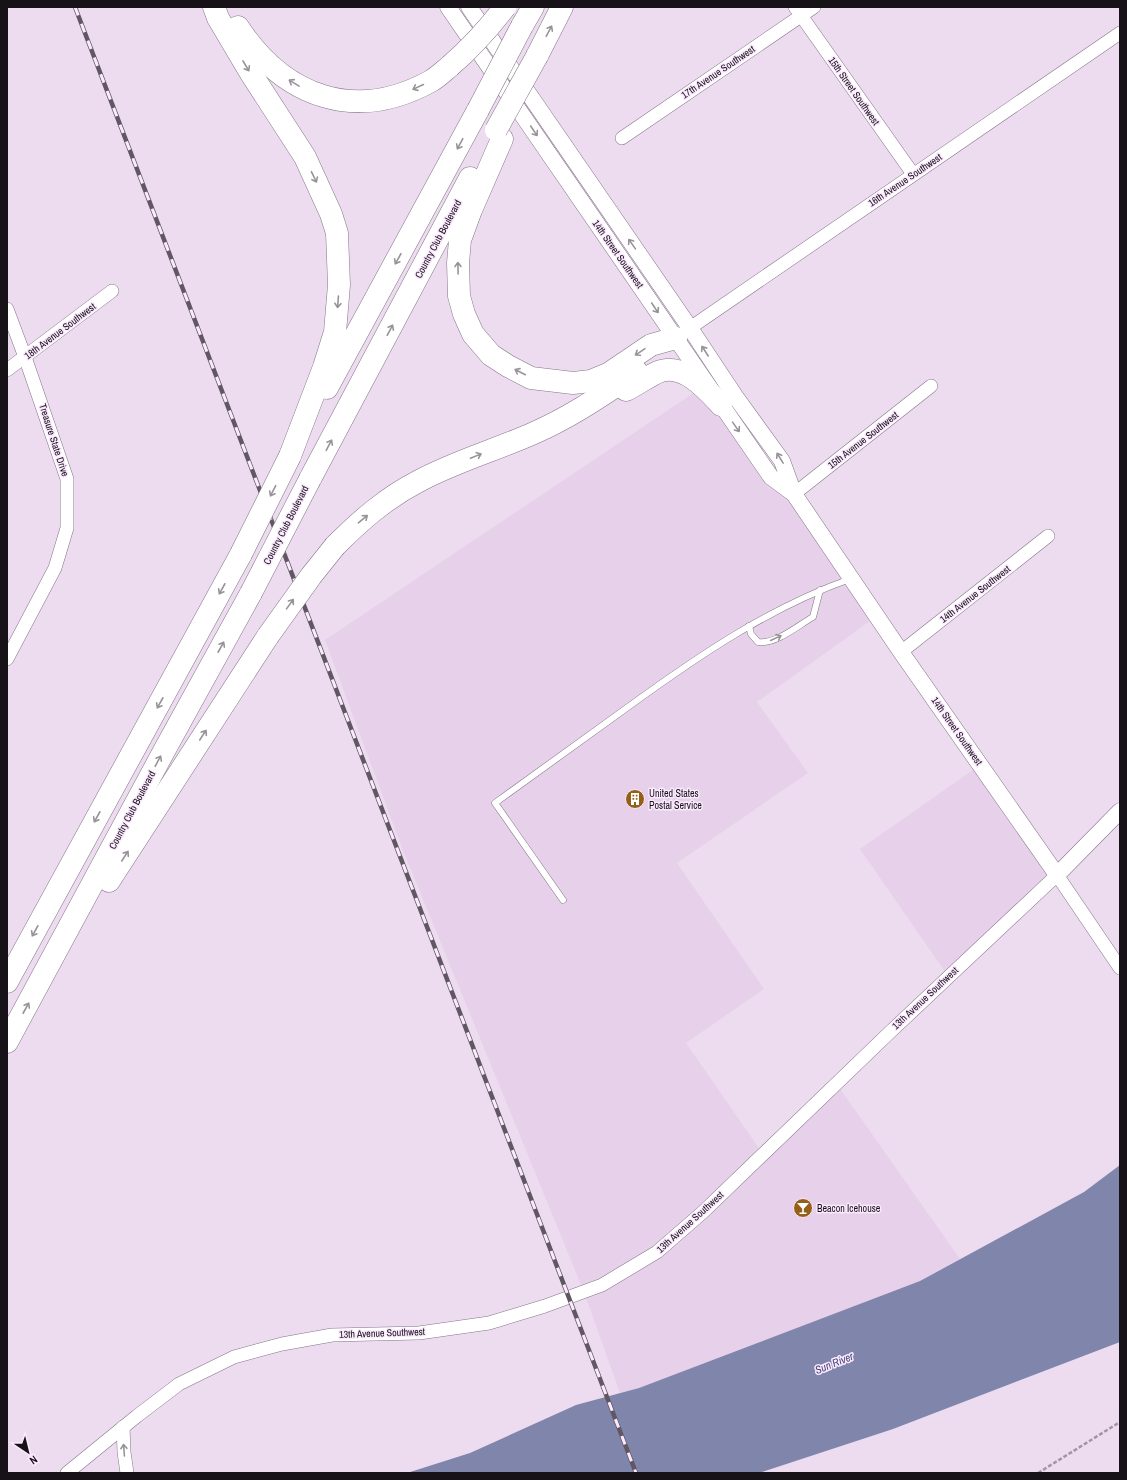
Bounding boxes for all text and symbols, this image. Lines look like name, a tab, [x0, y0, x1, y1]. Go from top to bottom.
one-way arrow	[546, 25, 554, 37]
street label: 17th Avenue Southwest	[679, 42, 758, 101]
street label: 15th Street Southwest	[826, 54, 883, 128]
one-way arrow	[243, 60, 251, 72]
one-way arrow	[288, 79, 300, 87]
one-way arrow	[412, 84, 424, 91]
one-way arrow	[530, 125, 538, 136]
one-way arrow	[455, 138, 463, 150]
street label: 16th Avenue Southwest	[866, 150, 945, 209]
one-way arrow	[311, 170, 318, 182]
street label: Country Club Boulevard	[412, 198, 464, 280]
street label: 14th Street Southwest	[590, 217, 647, 291]
one-way arrow	[628, 239, 636, 250]
one-way arrow	[394, 252, 401, 264]
one-way arrow	[454, 262, 462, 275]
one-way arrow	[334, 295, 342, 308]
street label: 18th Avenue Southwest	[22, 299, 99, 362]
one-way arrow	[651, 302, 659, 313]
one-way arrow	[386, 324, 394, 336]
one-way arrow	[701, 346, 710, 357]
one-way arrow	[634, 349, 646, 357]
one-way arrow	[514, 368, 526, 376]
street label: Treasure State Drive	[36, 402, 72, 478]
street label: 15th Avenue Southwest	[825, 408, 901, 472]
one-way arrow	[732, 421, 740, 432]
one-way arrow	[325, 439, 333, 451]
one-way arrow	[470, 452, 482, 460]
one-way arrow	[775, 452, 783, 464]
street label: Country Club Boulevard	[260, 483, 312, 567]
one-way arrow	[269, 485, 276, 497]
one-way arrow	[358, 514, 368, 523]
street label: 14th Avenue Southwest	[937, 562, 1013, 626]
one-way arrow	[218, 582, 225, 594]
one-way arrow	[286, 599, 294, 610]
one-way arrow	[770, 634, 782, 641]
one-way arrow	[218, 641, 225, 653]
street label: 14th Street Southwest	[929, 694, 986, 768]
one-way arrow	[155, 696, 163, 708]
one-way arrow	[199, 730, 207, 741]
one-way arrow	[155, 755, 162, 767]
street label: Country Club Boulevard	[106, 769, 158, 851]
place label: United States Postal Service	[649, 787, 702, 812]
building icon: United States Postal Service	[624, 788, 646, 810]
one-way arrow	[93, 811, 101, 823]
one-way arrow	[121, 851, 129, 862]
one-way arrow	[31, 925, 39, 937]
street label: 13th Avenue Southwest	[889, 963, 961, 1032]
one-way arrow	[22, 1002, 30, 1014]
street label: 13th Avenue Southwest	[654, 1188, 727, 1256]
bar icon: Beacon Icehouse	[792, 1197, 814, 1219]
place label: Beacon Icehouse	[817, 1202, 881, 1215]
street label: 13th Avenue Southwest	[339, 1325, 426, 1341]
water label: Sun River	[813, 1349, 856, 1377]
north arrow	[8, 1432, 48, 1472]
one-way arrow	[120, 1444, 128, 1457]
text: N	[27, 1453, 40, 1468]

